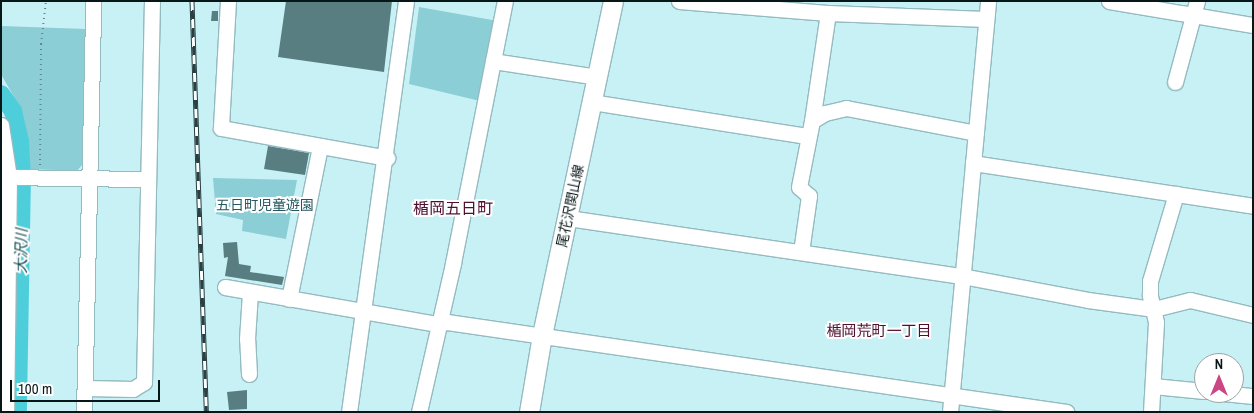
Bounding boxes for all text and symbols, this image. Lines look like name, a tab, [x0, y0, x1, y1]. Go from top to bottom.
street label: 尾花沢関山線	[553, 163, 587, 249]
park label: 五日町児童遊園	[216, 197, 314, 213]
district label: 楯岡五日町	[413, 198, 493, 218]
water label: 大沢川	[12, 228, 30, 274]
district label: 楯岡荒町一丁目	[827, 322, 931, 340]
north arrow	[1194, 353, 1244, 403]
text: N	[1215, 355, 1223, 373]
scale bar	[12, 370, 162, 402]
text: 100 m	[18, 378, 52, 399]

